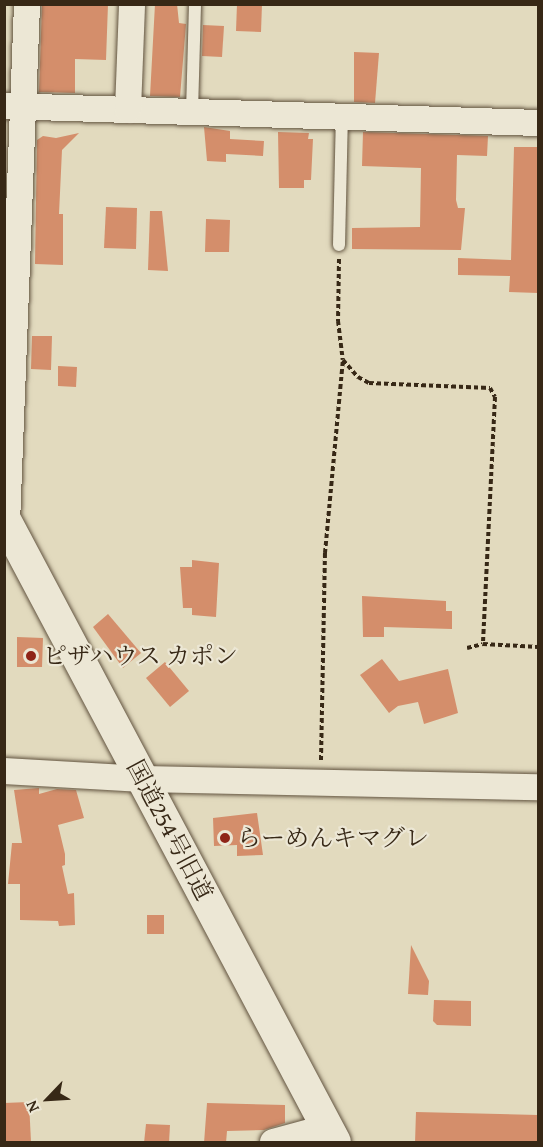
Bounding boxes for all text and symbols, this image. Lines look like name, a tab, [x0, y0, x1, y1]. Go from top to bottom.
place label: ピザハウス カポン	[43, 642, 240, 670]
marker: ピザハウス カポン	[24, 649, 38, 663]
street label: 国道254号旧道	[121, 755, 219, 905]
place label: らーめんキマグレ	[237, 824, 429, 852]
marker: らーめんキマグレ	[218, 831, 232, 845]
north arrow	[18, 1069, 78, 1129]
text: N	[19, 1097, 45, 1117]

